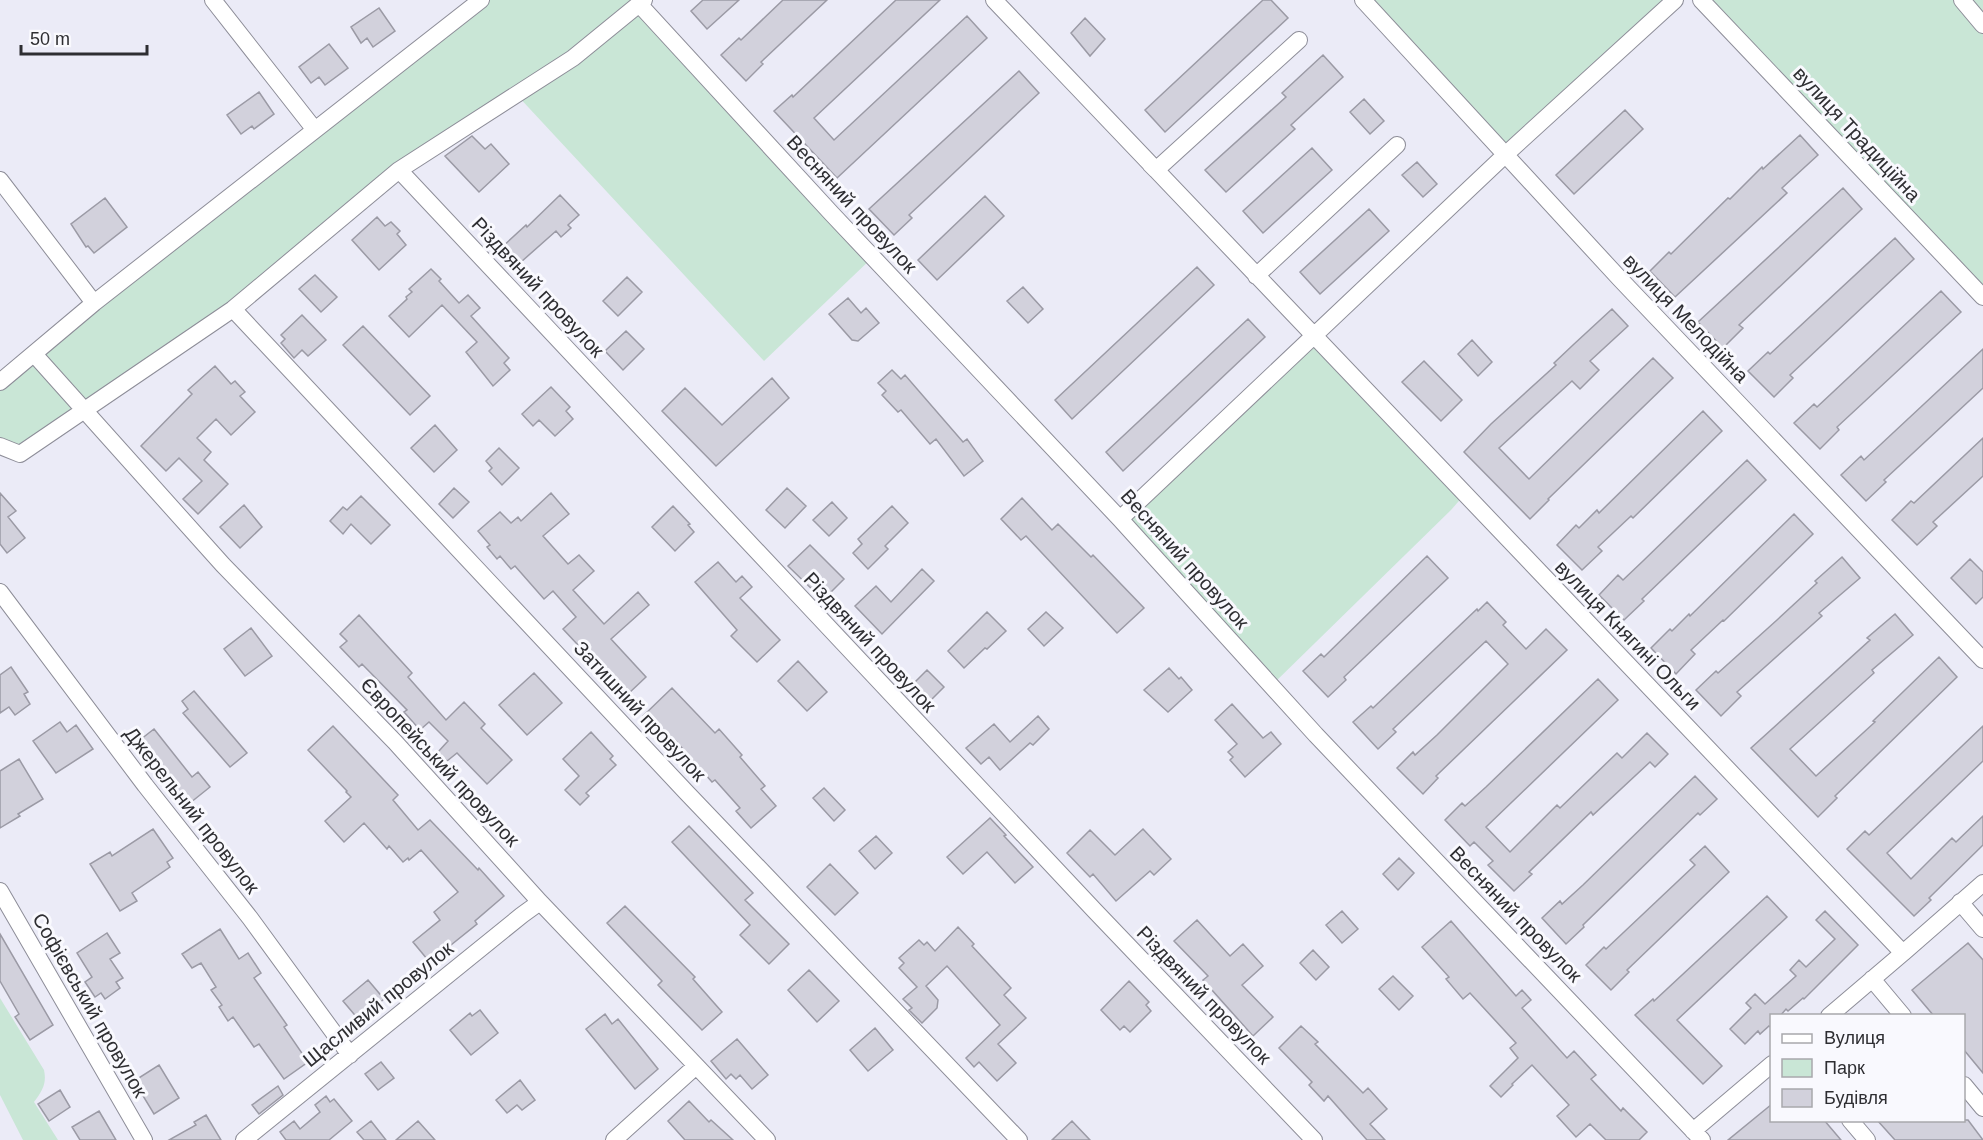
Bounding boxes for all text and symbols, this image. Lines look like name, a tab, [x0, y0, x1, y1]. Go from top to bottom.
scale bar	[21, 18, 147, 56]
text: 50 m	[30, 29, 70, 49]
street label: вулиця Традиційна	[1789, 62, 1926, 206]
street label: Весняний провулок	[783, 131, 922, 277]
street label: Різдвяний провулок	[468, 213, 609, 362]
street label: вулиця Мелодійна	[1619, 249, 1753, 387]
street label: Весняний провулок	[1117, 485, 1254, 633]
street label: вулиця Княгині Ольги	[1551, 556, 1705, 714]
street label: Різдвяний провулок	[800, 568, 941, 717]
street label: Затишний провулок	[570, 637, 711, 785]
street label: Європейський провулок	[356, 673, 524, 851]
street label: Джерельний провулок	[120, 722, 264, 898]
street label: Весняний провулок	[1446, 842, 1587, 987]
street label: Софієвський провулок	[28, 909, 152, 1101]
street label: Різдвяний провулок	[1133, 922, 1276, 1069]
street label: Щасливий провулок	[299, 937, 457, 1071]
legend	[1770, 1014, 1965, 1122]
text: Вулиця	[1824, 1028, 1885, 1048]
text: Парк	[1824, 1058, 1865, 1078]
text: Будівля	[1824, 1088, 1888, 1108]

